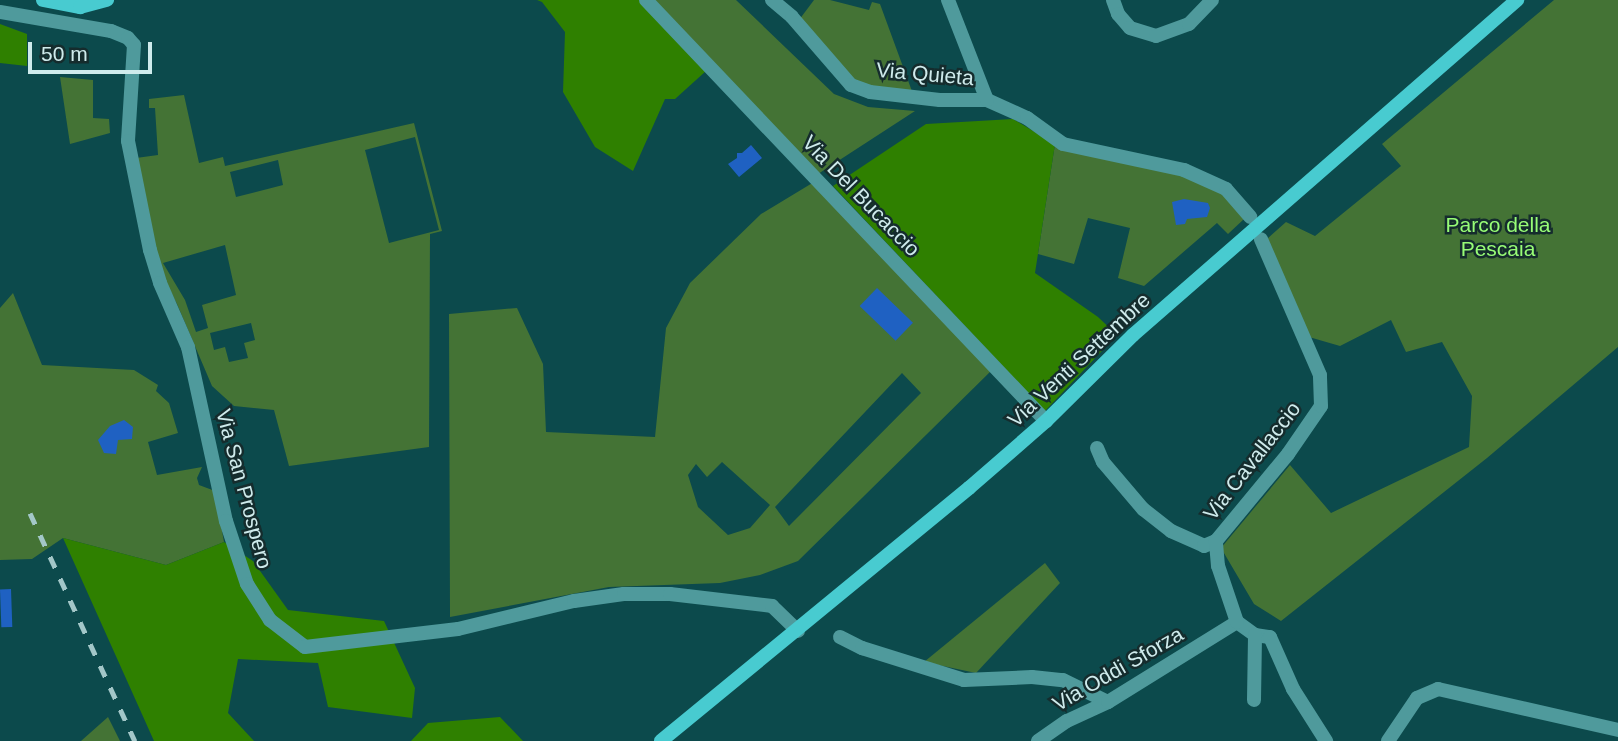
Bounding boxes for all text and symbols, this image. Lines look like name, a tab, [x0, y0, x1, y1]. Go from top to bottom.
scale bar	[32, 28, 156, 72]
text: 50 m	[41, 42, 88, 65]
street label: Via Quieta	[875, 57, 975, 91]
street label: Via Del Bucaccio	[797, 130, 925, 262]
park label: Parco della Pescaia	[1445, 212, 1551, 262]
street label: Via Venti Settembre	[1003, 288, 1155, 432]
street label: Via Cavallaccio	[1198, 397, 1306, 525]
street label: Via San Prospero	[211, 406, 277, 572]
street label: Via Oddi Sforza	[1048, 621, 1188, 717]

